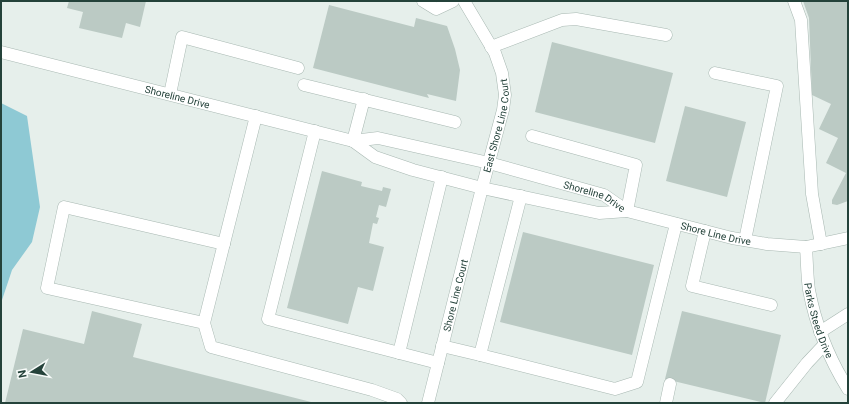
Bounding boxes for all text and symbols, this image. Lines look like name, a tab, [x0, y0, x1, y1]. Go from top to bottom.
street label: East Shore Line Court	[481, 78, 511, 174]
street label: Shoreline Drive	[144, 83, 211, 110]
street label: Shoreline Drive	[562, 179, 628, 214]
street label: Shore Line Drive	[680, 220, 752, 247]
street label: Shore Line Court	[441, 258, 469, 333]
street label: Parks Steed Drive	[803, 282, 836, 360]
north arrow	[12, 352, 52, 392]
text: N	[16, 369, 30, 379]

